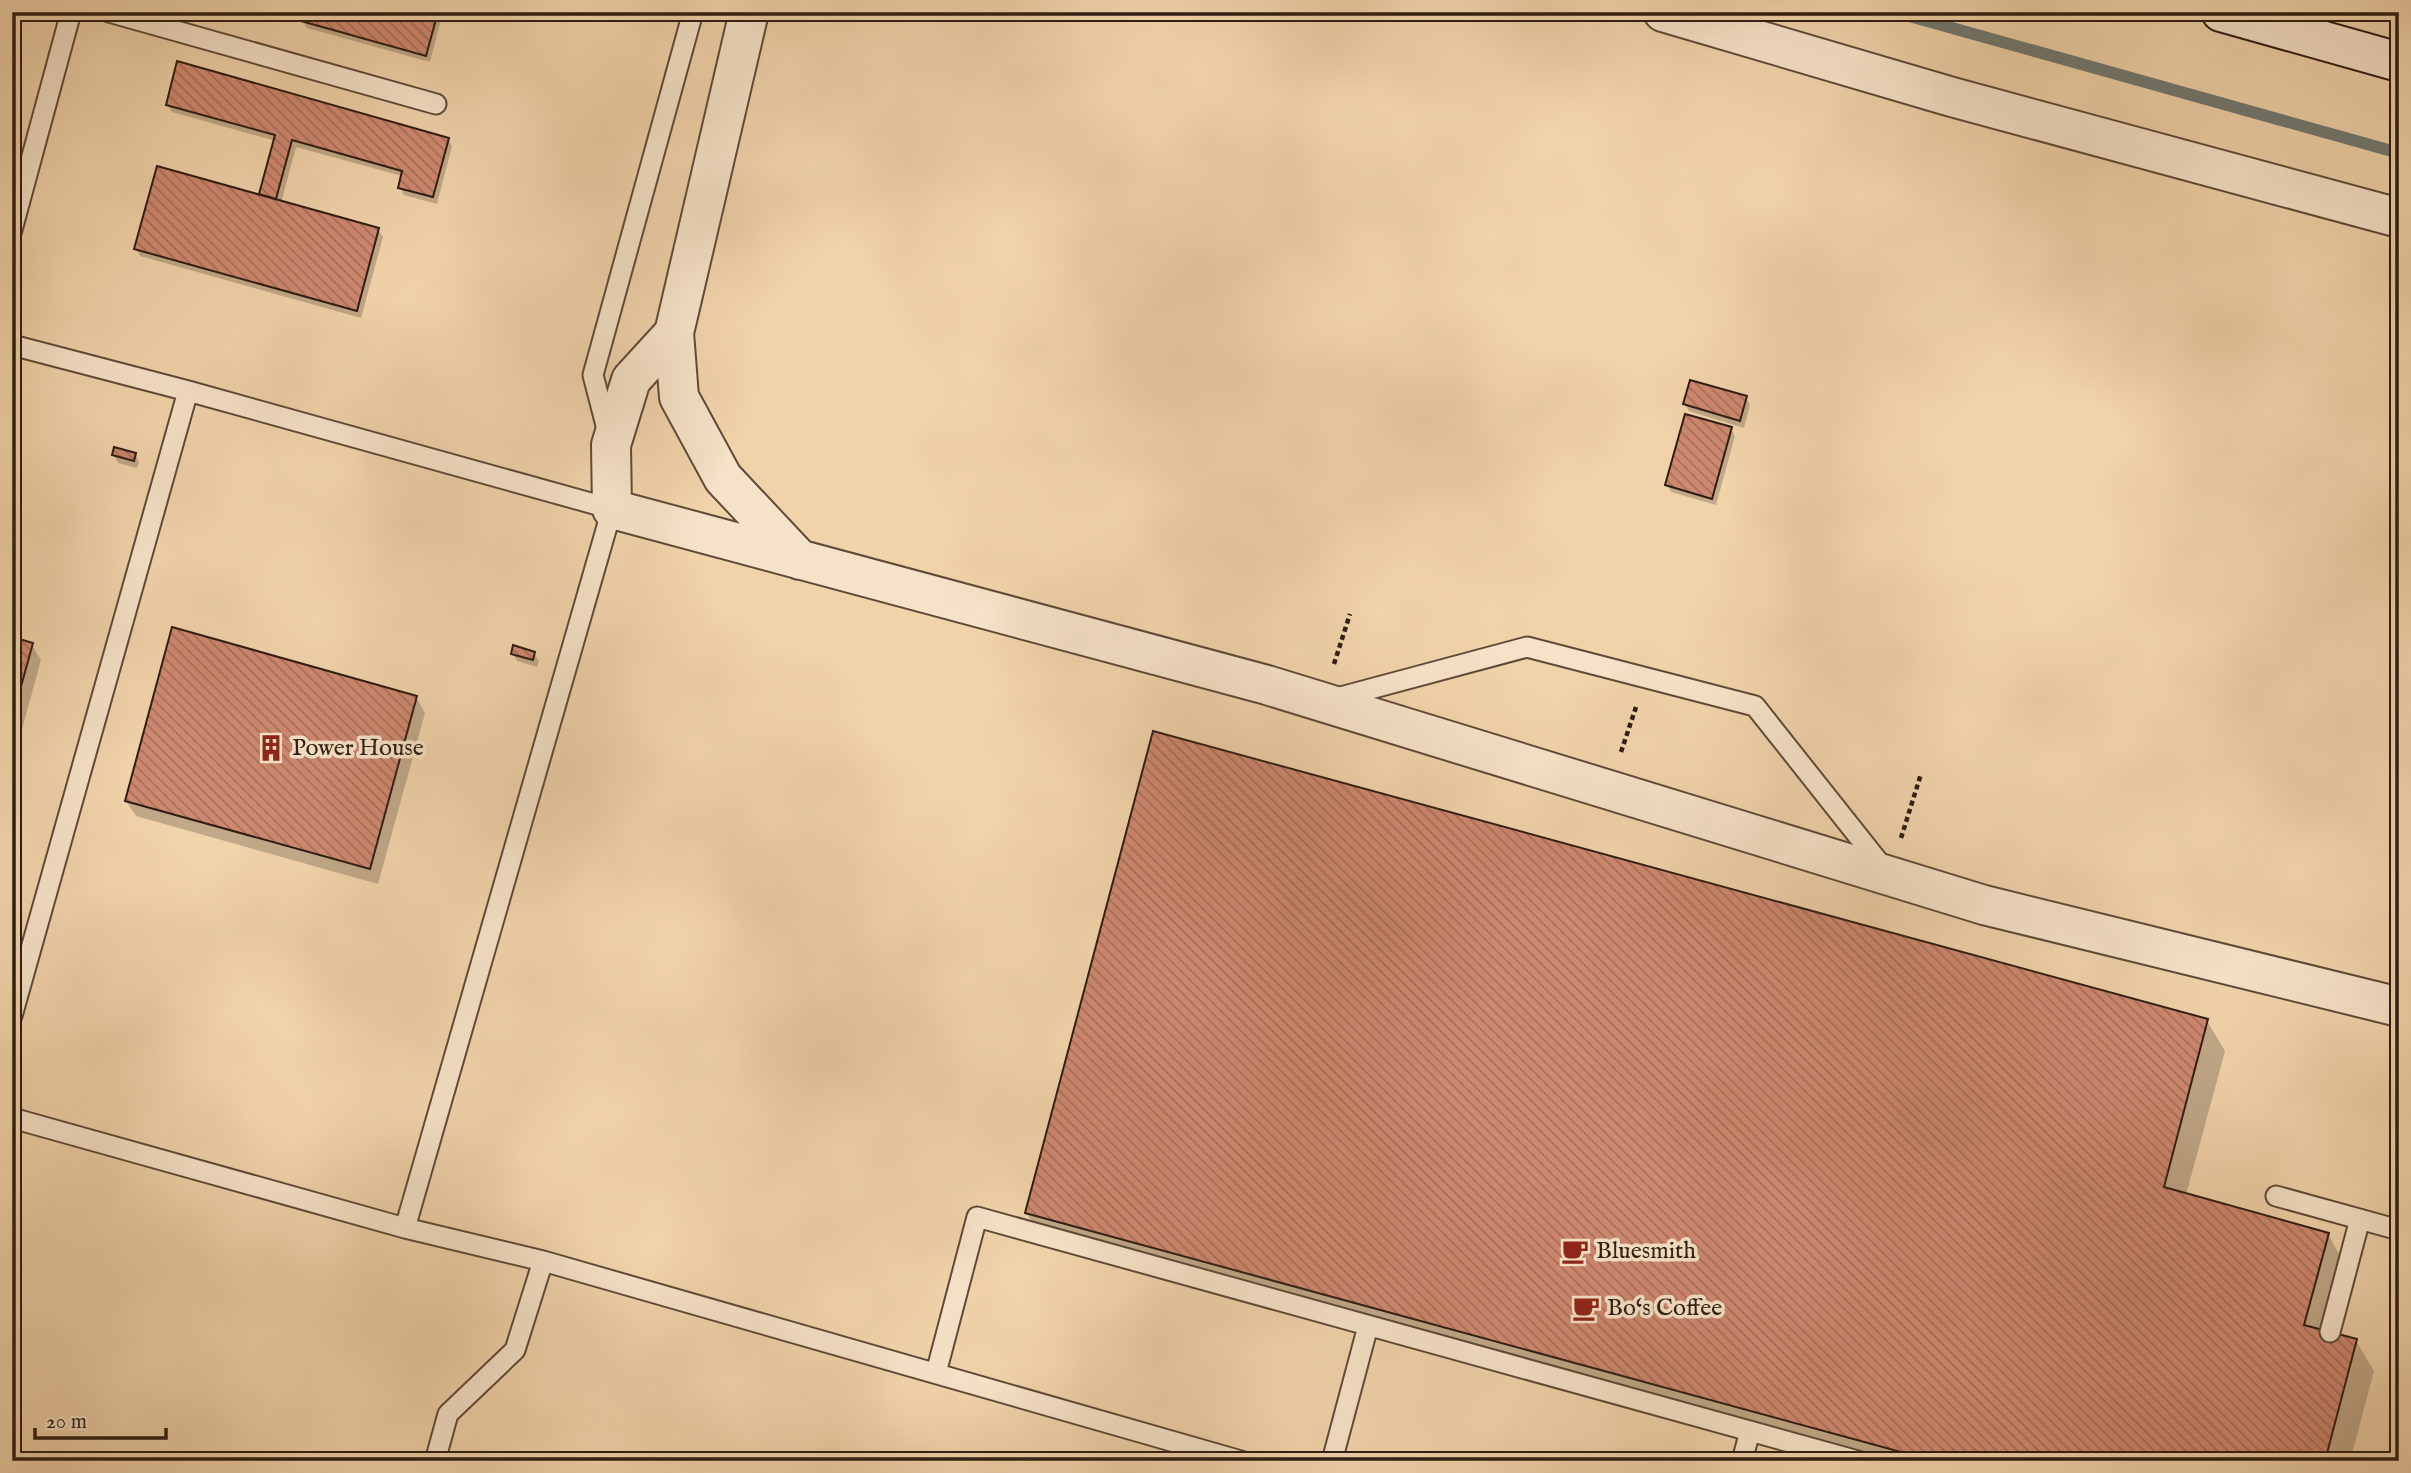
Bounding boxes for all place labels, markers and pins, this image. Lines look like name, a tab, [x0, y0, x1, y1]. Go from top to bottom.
building icon: Power House	[256, 733, 286, 763]
place label: Power House	[292, 733, 424, 764]
cafe icon: Bluesmith	[1560, 1236, 1590, 1266]
place label: Bluesmith	[1596, 1236, 1696, 1267]
cafe icon: Bo‘s Coffee	[1571, 1293, 1601, 1323]
place label: Bo‘s Coffee	[1607, 1293, 1722, 1324]

